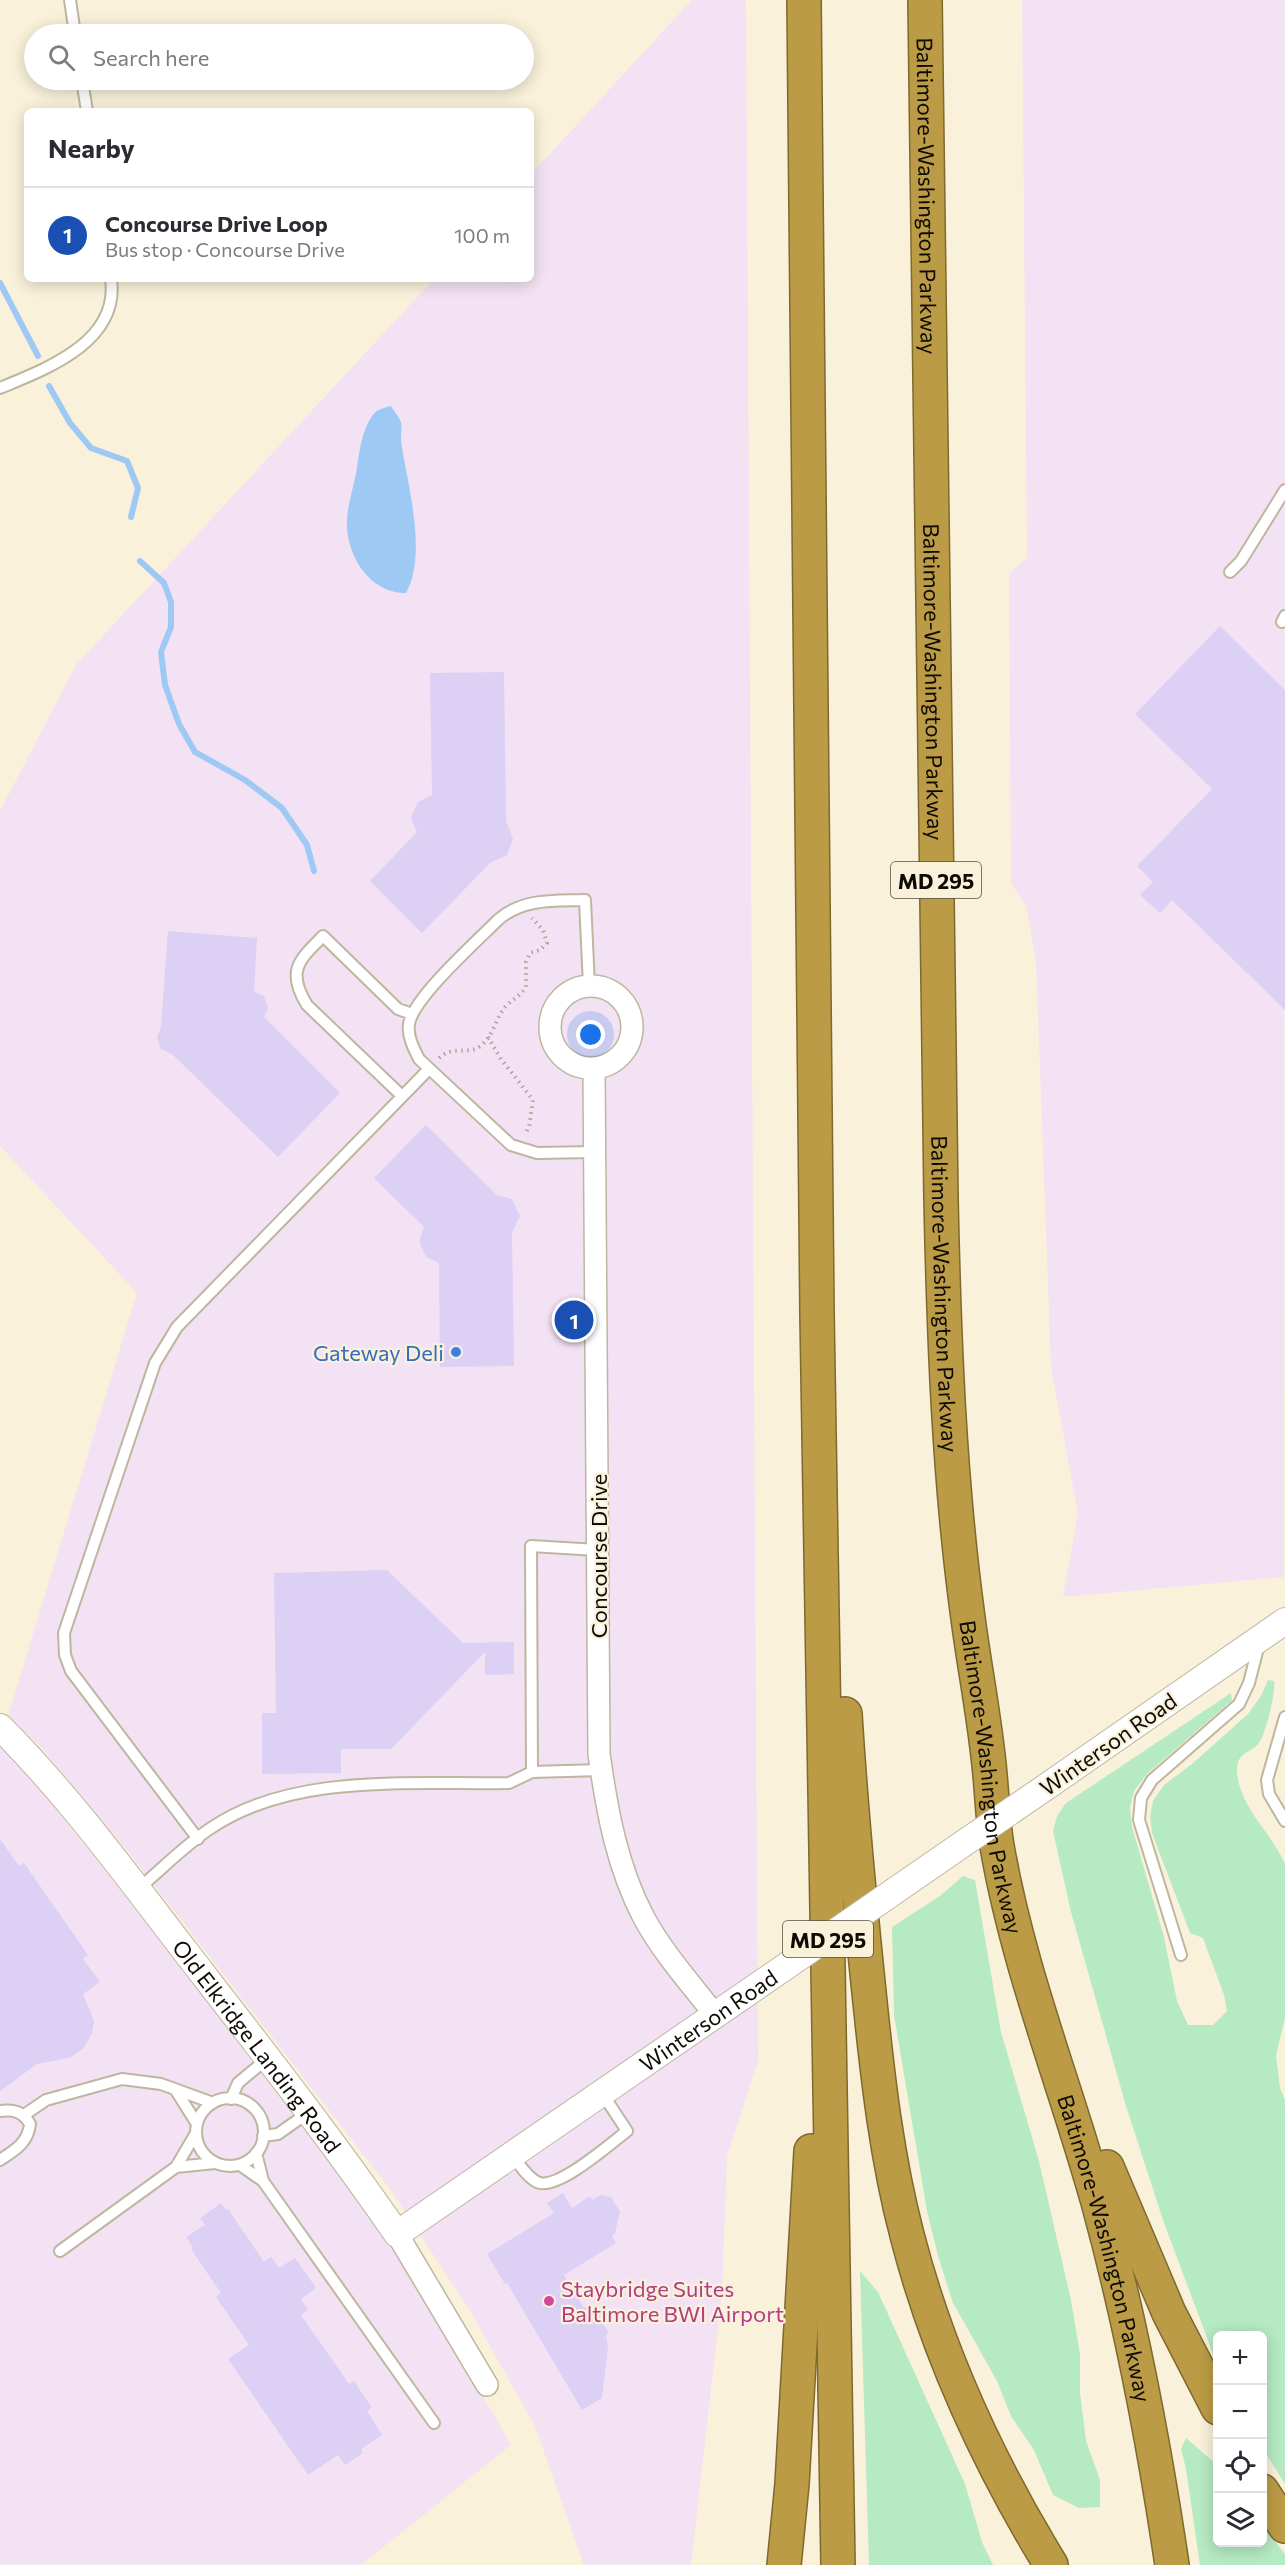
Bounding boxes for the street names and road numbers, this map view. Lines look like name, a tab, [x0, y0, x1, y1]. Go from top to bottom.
street label: Baltimore-Washington Parkway	[912, 37, 943, 355]
street label: Baltimore-Washington Parkway	[918, 523, 950, 841]
road number: MD 295	[891, 862, 981, 898]
street label: Baltimore-Washington Parkway	[927, 1135, 965, 1453]
street label: Concourse Drive	[585, 1474, 612, 1638]
street label: Baltimore-Washington Parkway	[955, 1618, 1029, 1937]
street label: Winterson Road	[1034, 1687, 1182, 1801]
road number: MD 295	[783, 1921, 873, 1957]
street label: Old Elkridge Landing Road	[167, 1934, 348, 2158]
street label: Winterson Road	[634, 1963, 782, 2077]
street label: Baltimore-Washington Parkway	[1052, 2091, 1158, 2404]

